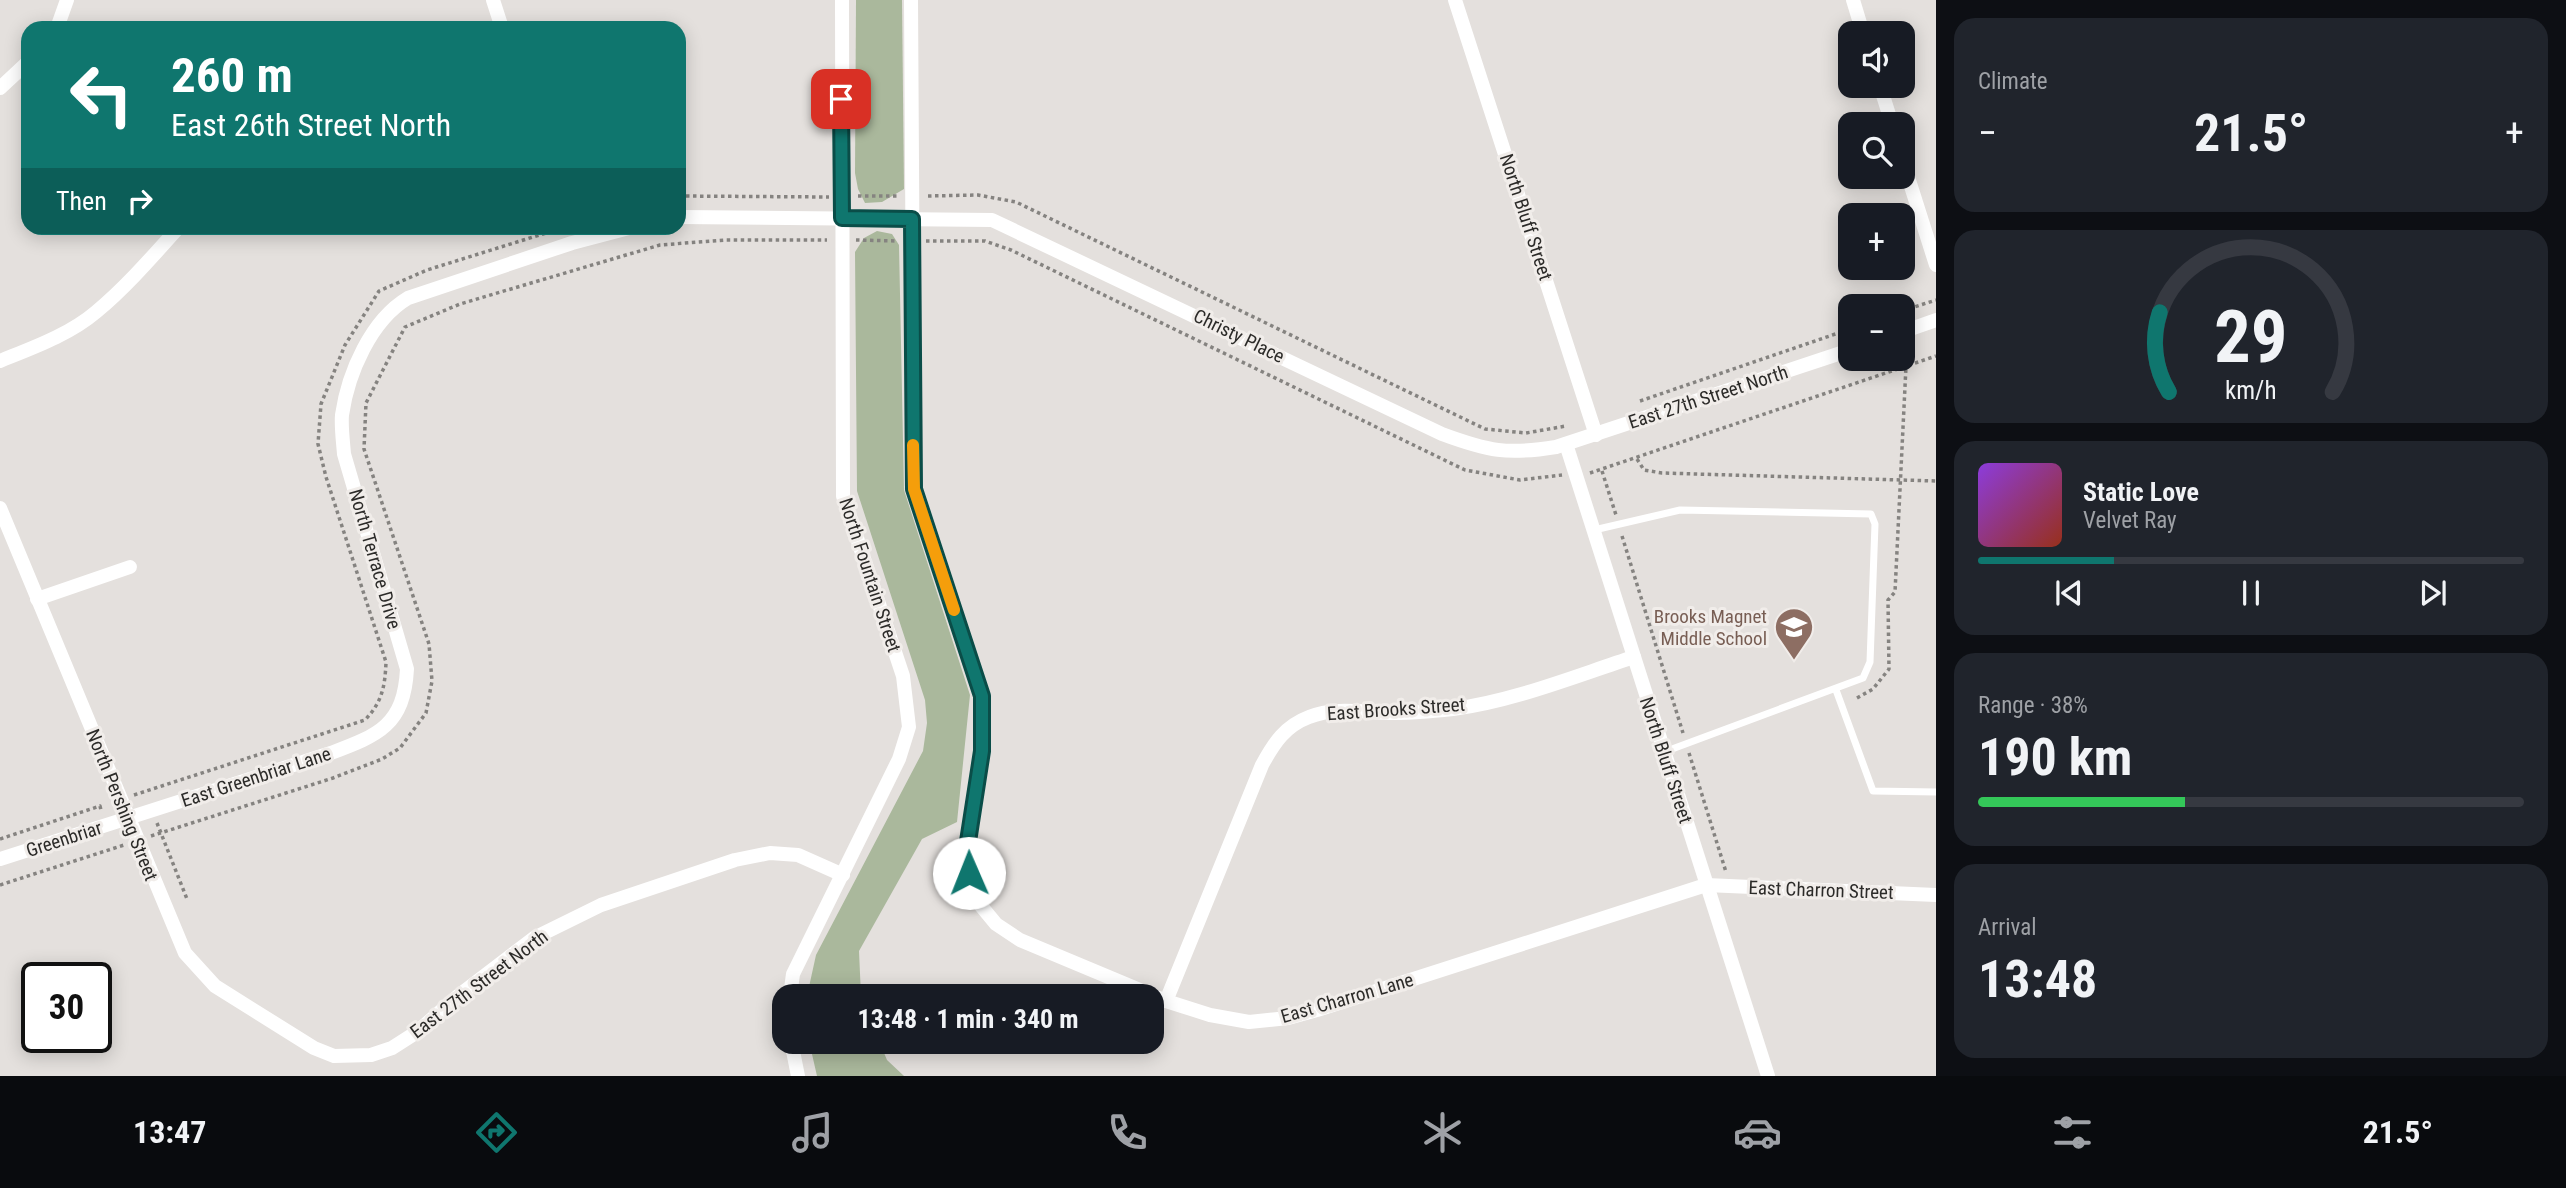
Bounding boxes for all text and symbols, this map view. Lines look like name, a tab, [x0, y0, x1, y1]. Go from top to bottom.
map controls	[1838, 21, 1915, 371]
button: sound	[1838, 21, 1915, 98]
text: 260 m	[171, 47, 293, 104]
icon: left	[56, 49, 147, 140]
text: Climate	[1978, 68, 2048, 95]
pin	[811, 69, 871, 129]
icon: arrive	[822, 80, 860, 118]
text: 21.5°	[2194, 103, 2308, 164]
text: East 26th Street North	[171, 106, 451, 144]
text: −	[1978, 111, 1997, 155]
text: +	[2505, 111, 2524, 155]
button: search	[1838, 112, 1915, 189]
street label: North Bluff Street	[1495, 151, 1557, 283]
icon: right	[121, 182, 159, 220]
text: Then	[56, 186, 107, 216]
button: +	[1838, 203, 1915, 280]
button: −	[1838, 294, 1915, 371]
text: 29	[2214, 295, 2288, 381]
street label: Christy Place	[1190, 304, 1288, 368]
street label: East 27th Street North	[1625, 360, 1791, 434]
text: km/h	[2225, 376, 2277, 405]
text: Static Love	[2083, 477, 2199, 507]
street label: North Terrace Drive	[344, 486, 406, 632]
street label: North Fountain Street	[834, 495, 906, 655]
text: Velvet Ray	[2083, 507, 2177, 534]
icon: previous	[2050, 574, 2088, 612]
icon: pause	[2232, 574, 2270, 612]
icon: next	[2414, 574, 2452, 612]
place label: Brooks Magnet Middle School	[1654, 605, 1767, 650]
school or university icon: Brooks Magnet Middle School	[1773, 606, 1815, 661]
text: Range · 38%	[1978, 692, 2088, 719]
street label: East Brooks Street	[1326, 693, 1466, 725]
street label: North Bluff Street	[1635, 694, 1697, 826]
street label: North Pershing Street	[81, 726, 163, 884]
text: 190 km	[1978, 727, 2132, 788]
street label: East Greenbriar Lane	[178, 742, 334, 812]
street label: Greenbriar	[23, 816, 105, 862]
position arrow	[932, 836, 1006, 910]
street label: East Charron Street	[1748, 876, 1894, 904]
text: Arrival	[1978, 914, 2037, 941]
street label: East 27th Street North	[406, 925, 552, 1043]
text: 13:48	[1978, 949, 2097, 1010]
speed limit sign: 30	[21, 962, 112, 1053]
street label: East Charron Lane	[1278, 968, 1416, 1028]
text: 13:48 · 1 min · 340 m	[858, 1004, 1078, 1034]
icon: directions	[472, 1108, 521, 1157]
icon: music	[788, 1108, 837, 1157]
icon: phone	[1103, 1108, 1152, 1157]
icon: climate	[1418, 1108, 1467, 1157]
icon: car	[1733, 1108, 1782, 1157]
icon: filters	[2048, 1108, 2097, 1157]
text: 13:47	[133, 1113, 206, 1151]
text: 21.5°	[2363, 1113, 2433, 1151]

